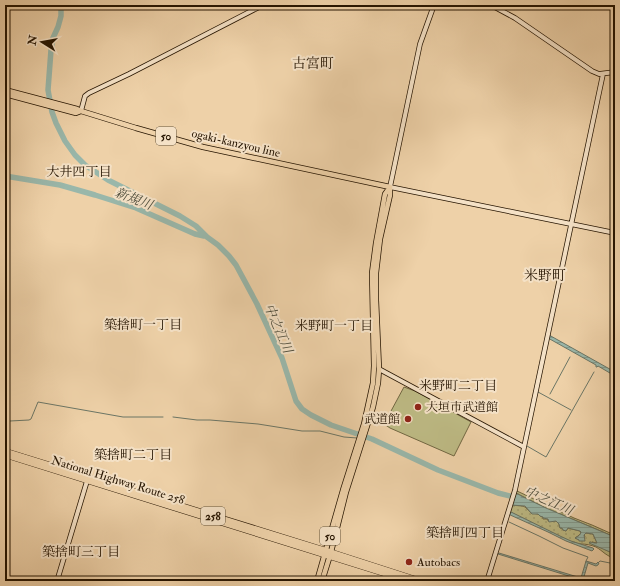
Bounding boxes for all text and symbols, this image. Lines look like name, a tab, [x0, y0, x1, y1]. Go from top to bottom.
north arrow	[22, 22, 62, 62]
text: N	[25, 33, 40, 47]
district label: 古宮町	[292, 55, 334, 72]
street label: ogaki-kanzyou line	[190, 126, 282, 161]
road number: 50	[156, 127, 176, 145]
district label: 大井四丁目	[46, 164, 112, 180]
water label: 新規川	[113, 184, 157, 214]
district label: 米野町	[524, 267, 566, 284]
water label: 中之江川	[261, 301, 296, 357]
district label: 築捨町一丁目	[104, 317, 182, 333]
district label: 米野町一丁目	[295, 318, 373, 334]
district label: 米野町二丁目	[419, 378, 497, 394]
place label: 大垣市武道館	[426, 400, 498, 415]
marker: 大垣市武道館	[413, 402, 423, 412]
place label: 武道館	[364, 412, 400, 427]
marker: 武道館	[403, 414, 413, 424]
district label: 築捨町二丁目	[94, 447, 172, 463]
street label: National Highway Route 258	[49, 453, 187, 508]
water label: 中之江川	[522, 483, 577, 520]
road number: 258	[201, 507, 225, 525]
district label: 築捨町四丁目	[426, 525, 504, 541]
road number: 50	[320, 527, 340, 545]
district label: 築捨町三丁目	[42, 544, 120, 560]
place label: Autobacs	[416, 555, 460, 570]
marker: Autobacs	[404, 557, 414, 567]

